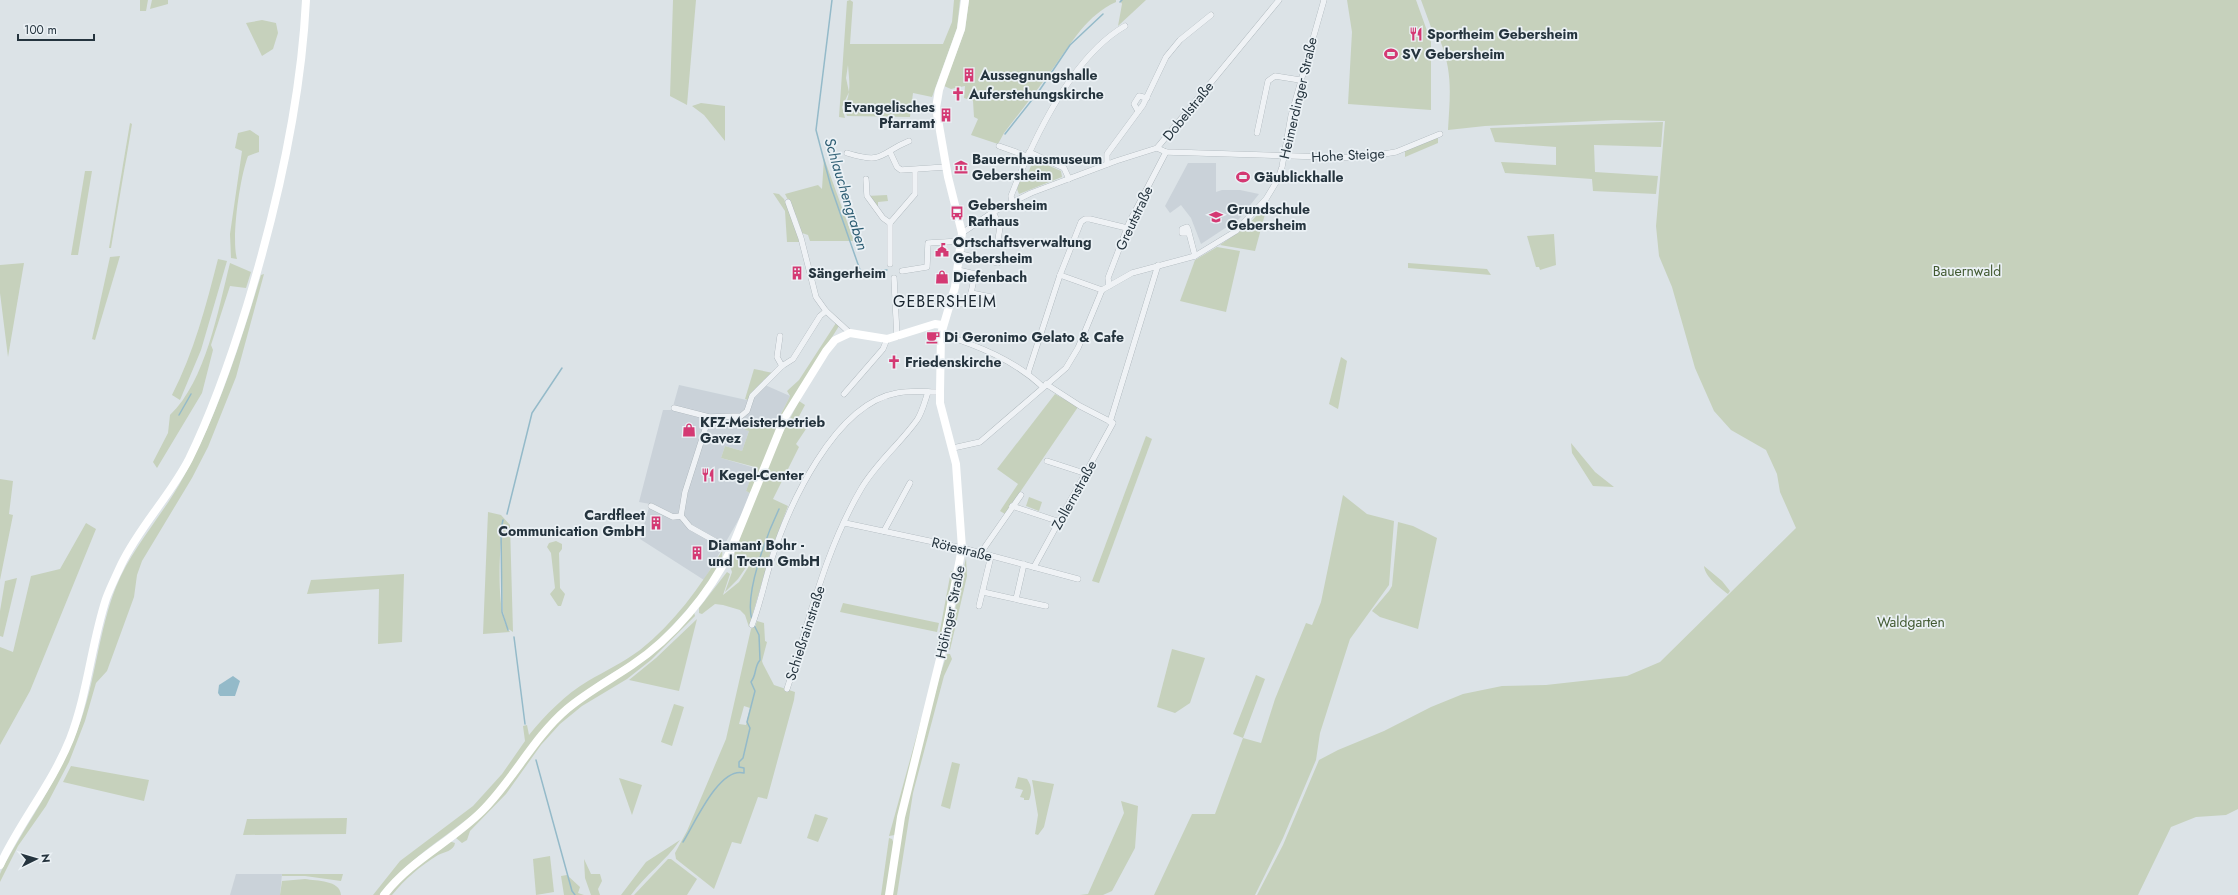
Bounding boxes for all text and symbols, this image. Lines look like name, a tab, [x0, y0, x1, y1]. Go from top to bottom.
scale bar	[18, 16, 94, 42]
text: 100 m	[24, 21, 57, 39]
place label: Sportheim Gebersheim	[1427, 24, 1578, 44]
restaurant icon: Sportheim Gebersheim	[1408, 26, 1424, 42]
street label: Heimerdinger Straße	[1274, 35, 1322, 161]
place label: SV Gebersheim	[1402, 44, 1505, 64]
sports icon: SV Gebersheim	[1383, 46, 1399, 62]
place label: Aussegnungshalle	[979, 65, 1098, 85]
building icon: Aussegnungshalle	[961, 67, 977, 83]
street label: Dobelstraße	[1158, 77, 1218, 145]
place label: Auferstehungskirche	[968, 84, 1104, 104]
church icon: Auferstehungskirche	[950, 86, 966, 102]
place label: Evangelisches Pfarramt	[844, 97, 936, 133]
building icon: Evangelisches Pfarramt	[938, 107, 954, 123]
water label: Schlauchengraben	[818, 135, 874, 253]
street label: Hohe Steige	[1311, 143, 1385, 167]
place label: Bauernhausmuseum Gebersheim	[972, 149, 1102, 185]
museum icon: Bauernhausmuseum Gebersheim	[953, 159, 969, 175]
place label: Gäublickhalle	[1254, 167, 1343, 187]
sports icon: Gäublickhalle	[1235, 169, 1251, 185]
street label: Greutstraße	[1110, 182, 1158, 254]
place label: Gebersheim Rathaus	[968, 195, 1048, 231]
place label: Grundschule Gebersheim	[1227, 199, 1310, 235]
bus stop icon: Gebersheim Rathaus	[949, 205, 965, 221]
school or university icon: Grundschule Gebersheim	[1208, 209, 1224, 225]
place label: Ortschaftsverwaltung Gebersheim	[953, 232, 1092, 268]
public building icon: Ortschaftsverwaltung Gebersheim	[934, 242, 950, 258]
park label: Bauernwald	[1933, 261, 2001, 281]
place label: Sängerheim	[808, 263, 886, 283]
building icon: Sängerheim	[789, 265, 805, 281]
place label: Diefenbach	[953, 267, 1027, 287]
shop icon: Diefenbach	[934, 269, 950, 285]
district label: GEBERSHEIM	[893, 290, 997, 313]
place label: Di Geronimo Gelato & Cafe	[944, 327, 1124, 347]
cafe icon: Di Geronimo Gelato & Cafe	[925, 329, 941, 345]
place label: Friedenskirche	[905, 352, 1002, 372]
church icon: Friedenskirche	[886, 354, 902, 370]
place label: KFZ-Meisterbetrieb Gavez	[700, 412, 826, 448]
shop icon: KFZ-Meisterbetrieb Gavez	[681, 422, 697, 438]
street label: Zollernstraße	[1047, 457, 1101, 533]
place label: Kegel-Center	[719, 465, 804, 485]
restaurant icon: Kegel-Center	[700, 467, 716, 483]
place label: Cardfleet Communication GmbH	[498, 505, 646, 541]
building icon: Cardfleet Communication GmbH	[648, 515, 664, 531]
street label: Rötestraße	[930, 532, 994, 566]
place label: Diamant Bohr - und Trenn GmbH	[708, 535, 820, 571]
building icon: Diamant Bohr - und Trenn GmbH	[689, 545, 705, 561]
street label: Höfinger Straße	[930, 564, 970, 660]
street label: Schießrainstraße	[780, 583, 830, 683]
park label: Waldgarten	[1877, 612, 1945, 632]
north arrow	[16, 839, 56, 879]
text: N	[38, 853, 54, 863]

